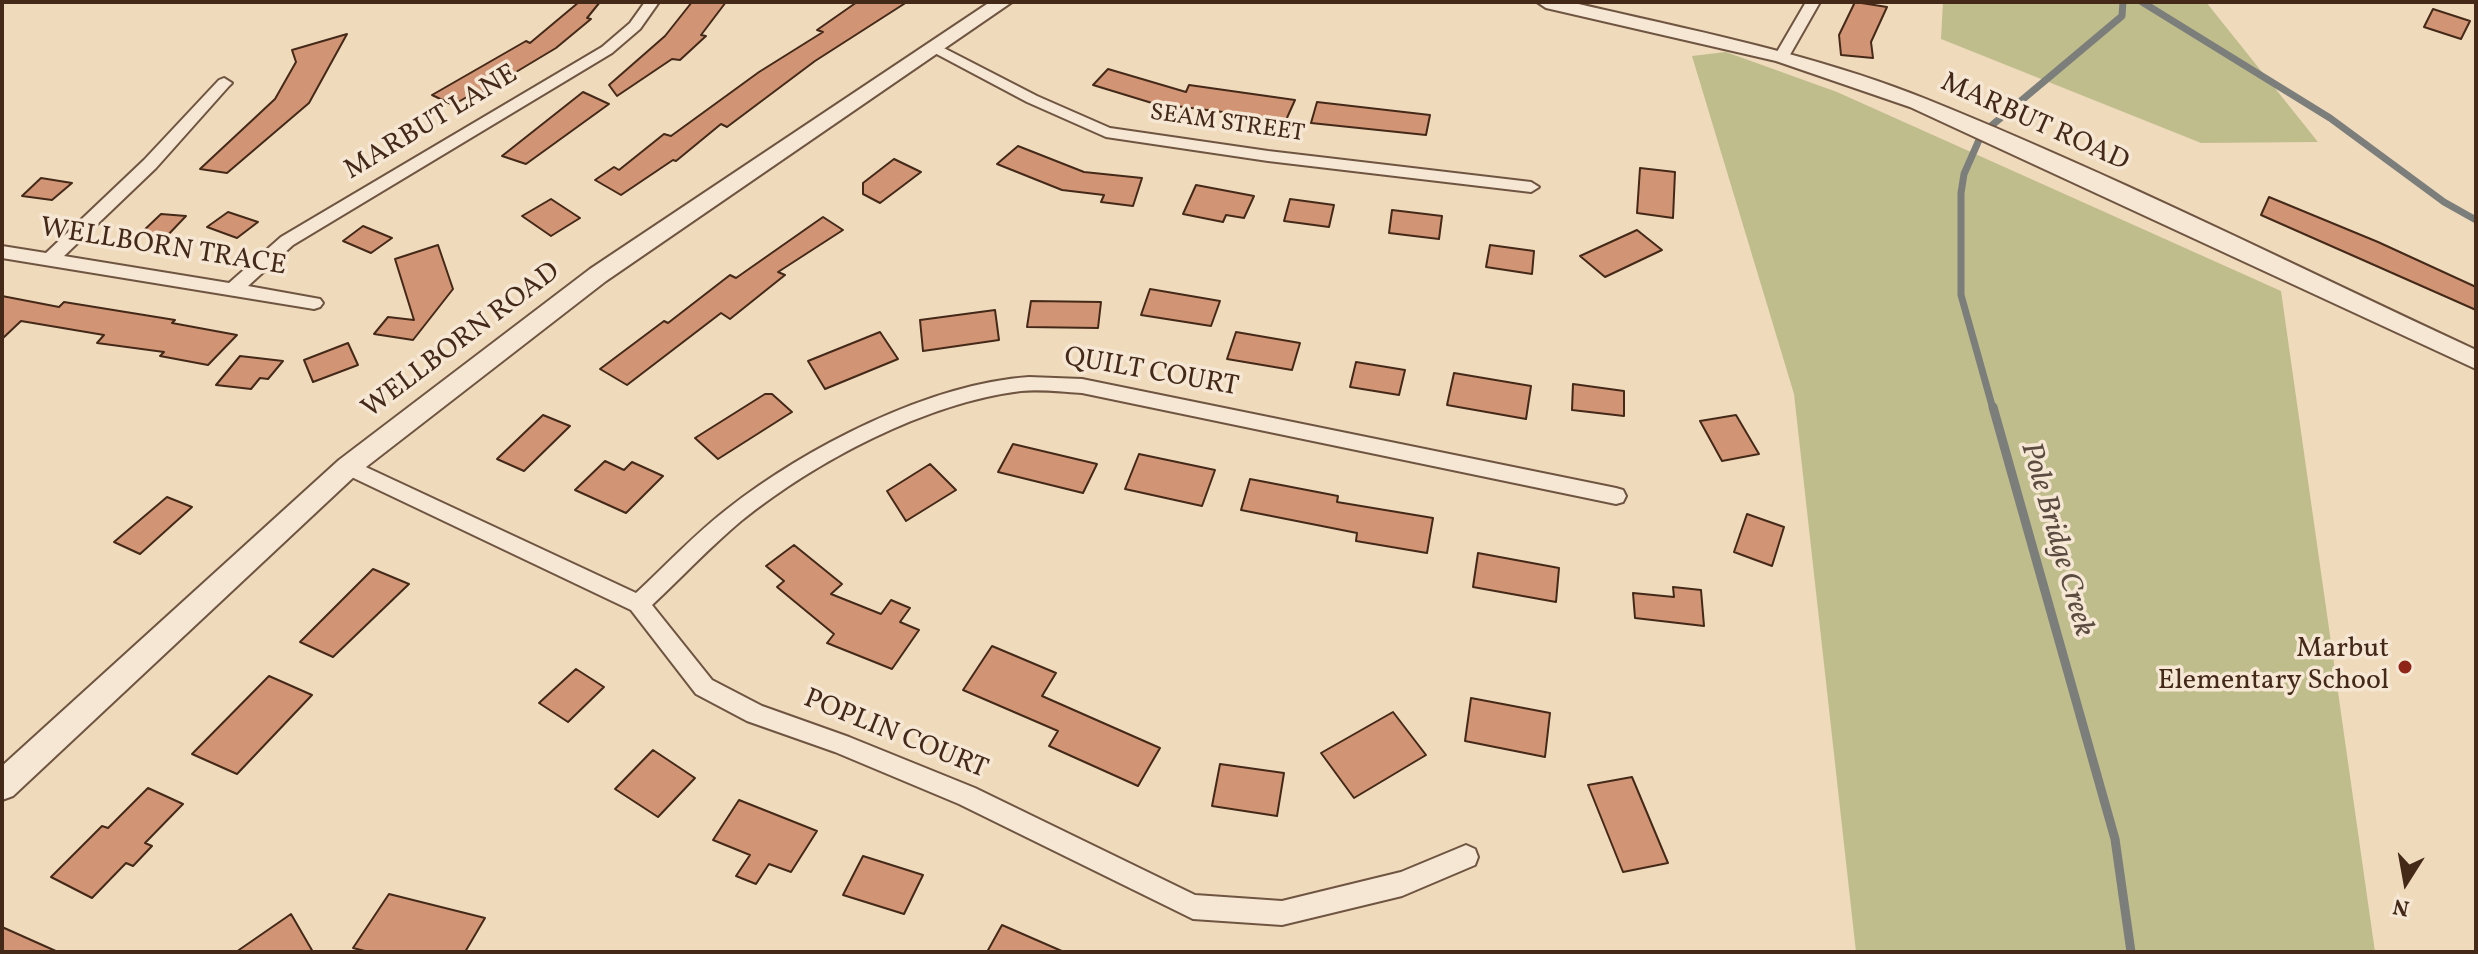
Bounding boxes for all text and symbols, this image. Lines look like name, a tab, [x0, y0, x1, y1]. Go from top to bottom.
street label: MARBUT LANE	[339, 59, 525, 189]
street label: MARBUT ROAD	[1935, 67, 2133, 181]
street label: SEAM STREET	[1148, 100, 1306, 150]
street label: WELLBORN TRACE	[38, 213, 288, 285]
street label: WELLBORN ROAD	[356, 257, 568, 427]
street label: QUILT COURT	[1061, 342, 1241, 406]
water label: Pole Bridge Creek	[2010, 439, 2100, 641]
place label: Marbut Elementary School	[2158, 634, 2389, 700]
marker: Marbut Elementary School	[2396, 658, 2414, 676]
street label: POPLIN COURT	[798, 684, 992, 788]
north arrow	[2366, 842, 2446, 922]
text: N	[2391, 889, 2412, 923]

